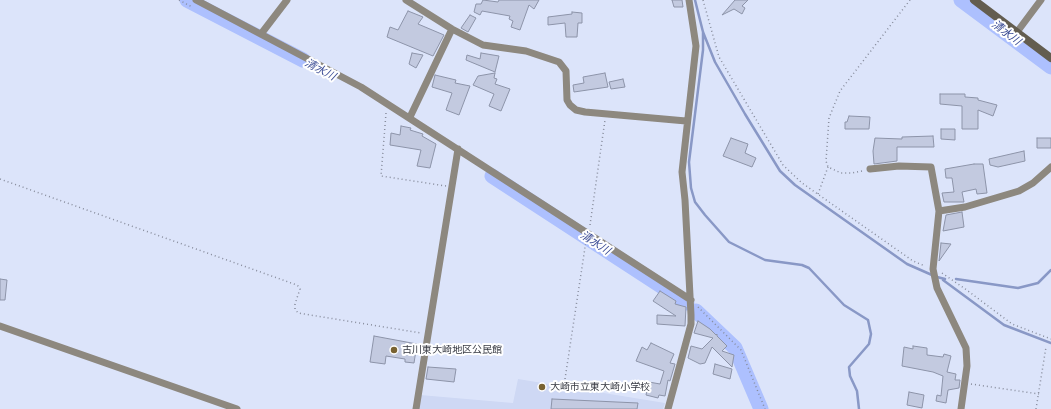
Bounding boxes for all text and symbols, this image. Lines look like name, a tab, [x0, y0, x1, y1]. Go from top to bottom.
water label: 清水川	[989, 18, 1023, 48]
water label: 清水川	[302, 56, 338, 84]
water label: 清水川	[578, 228, 612, 258]
place label: 古川東大崎地区公民館	[402, 344, 502, 356]
marker: 古川東大崎地区公民館	[389, 345, 399, 355]
place label: 大崎市立東大崎小学校	[550, 381, 650, 393]
marker: 大崎市立東大崎小学校	[537, 382, 547, 392]

